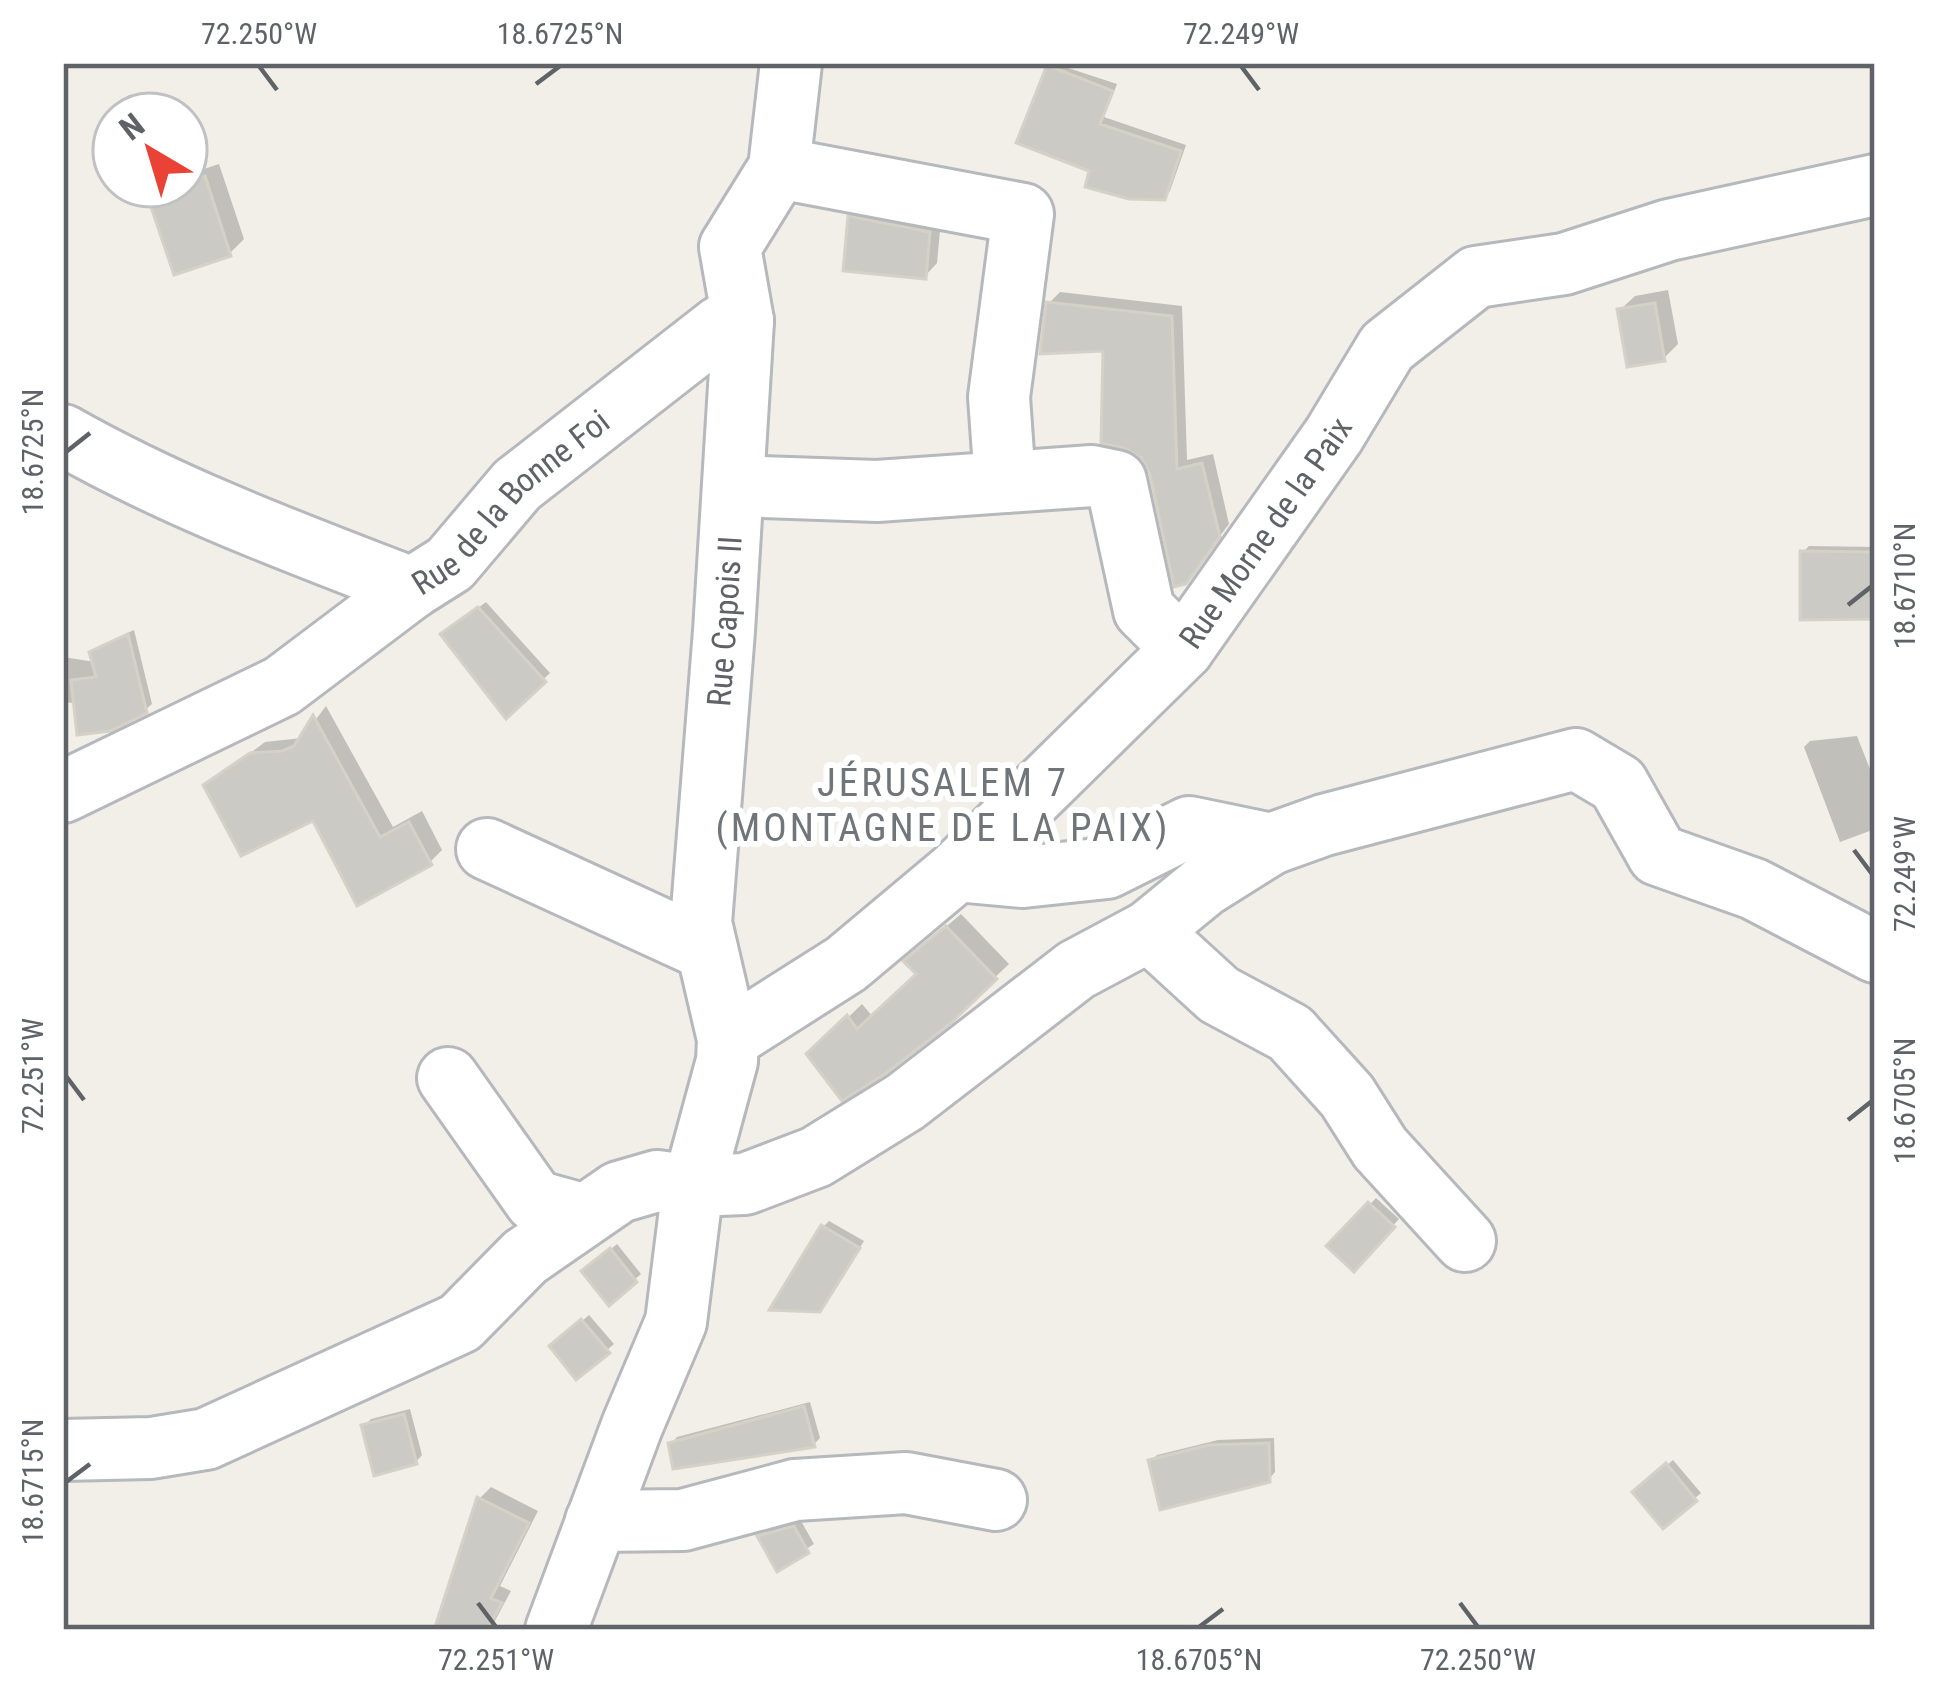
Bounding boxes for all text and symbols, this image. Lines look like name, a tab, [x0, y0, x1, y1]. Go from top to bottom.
text: 72.250°W	[201, 16, 317, 51]
text: 18.6725°N	[497, 16, 623, 51]
text: 72.249°W	[1183, 16, 1299, 51]
north arrow	[90, 90, 210, 210]
text: N	[112, 105, 152, 148]
text: 18.6725°N	[15, 389, 50, 515]
street label: Rue de la Bonne Foi	[405, 401, 617, 603]
street label: Rue Morne de la Paix	[1170, 410, 1360, 655]
text: 18.6710°N	[1887, 523, 1922, 649]
street label: Rue Capois II	[699, 535, 749, 708]
district label: JÉRUSALEM 7 (MONTAGNE DE LA PAIX)	[716, 760, 1170, 851]
text: 72.249°W	[1887, 816, 1922, 932]
text: 72.251°W	[15, 1018, 50, 1134]
text: 18.6705°N	[1887, 1038, 1922, 1164]
text: 18.6715°N	[15, 1419, 50, 1545]
text: 72.251°W	[438, 1642, 554, 1677]
text: 18.6705°N	[1136, 1642, 1262, 1677]
text: 72.250°W	[1420, 1642, 1536, 1677]

